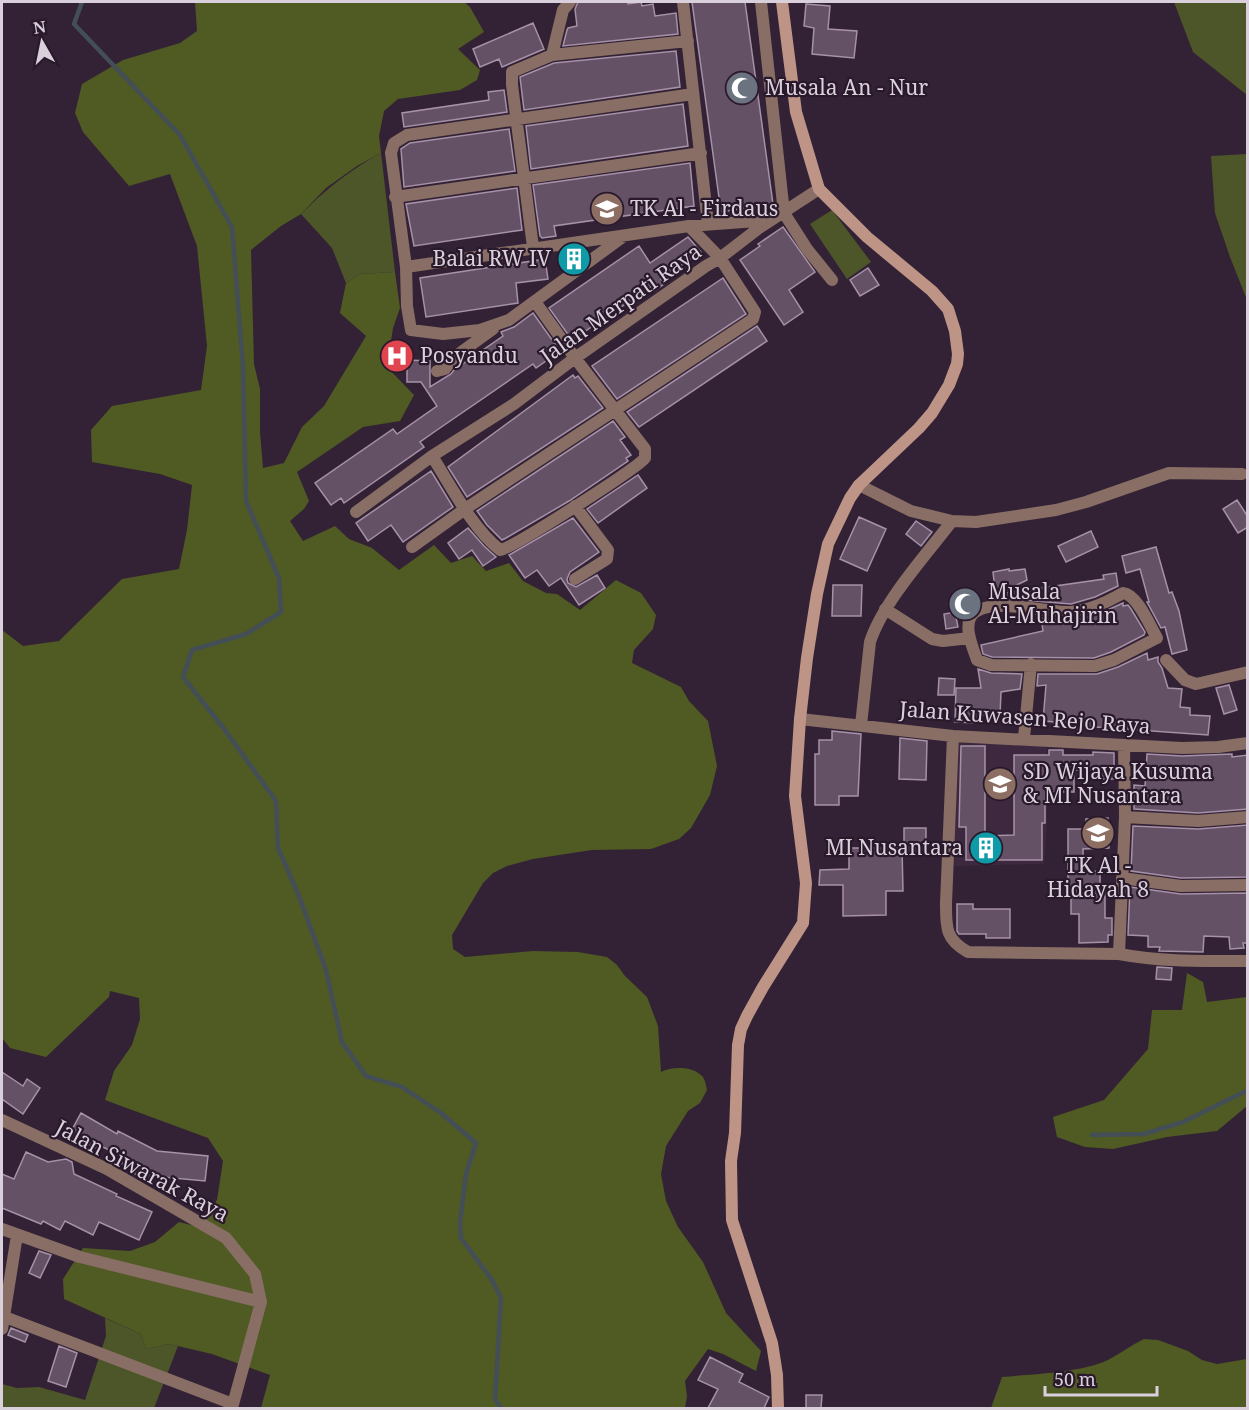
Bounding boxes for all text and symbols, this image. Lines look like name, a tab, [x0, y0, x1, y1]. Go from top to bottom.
north arrow	[12, 12, 72, 72]
text: N	[32, 15, 48, 39]
mosque icon: Musala An - Nur	[724, 70, 760, 106]
place label: Musala An - Nur	[765, 73, 928, 101]
school or university icon: TK Al - Firdaus	[589, 191, 625, 227]
place label: TK Al - Firdaus	[630, 194, 778, 222]
street label: Jalan Merpati Raya	[533, 237, 707, 370]
building icon: Balai RW IV	[556, 241, 592, 277]
place label: Balai RW IV	[432, 244, 552, 272]
hospital icon: Posyandu	[379, 338, 415, 374]
place label: Posyandu	[420, 341, 518, 369]
place label: Musala Al-Muhajirin	[988, 577, 1117, 629]
mosque icon: Musala Al-Muhajirin	[947, 586, 983, 622]
street label: Jalan Kuwasen Rejo Raya	[898, 694, 1152, 740]
place label: SD Wijaya Kusuma & MI Nusantara	[1023, 757, 1213, 809]
school or university icon: SD Wijaya Kusuma & MI Nusantara	[982, 766, 1018, 802]
school or university icon: TK Al - Hidayah 8	[1080, 815, 1116, 851]
building icon: MI Nusantara	[968, 830, 1004, 866]
place label: MI Nusantara	[825, 833, 963, 861]
place label: TK Al - Hidayah 8	[1047, 851, 1149, 903]
street label: Jalan Siwarak Raya	[50, 1112, 234, 1228]
scale bar	[1045, 1359, 1158, 1397]
text: 50 m	[1054, 1367, 1096, 1391]

